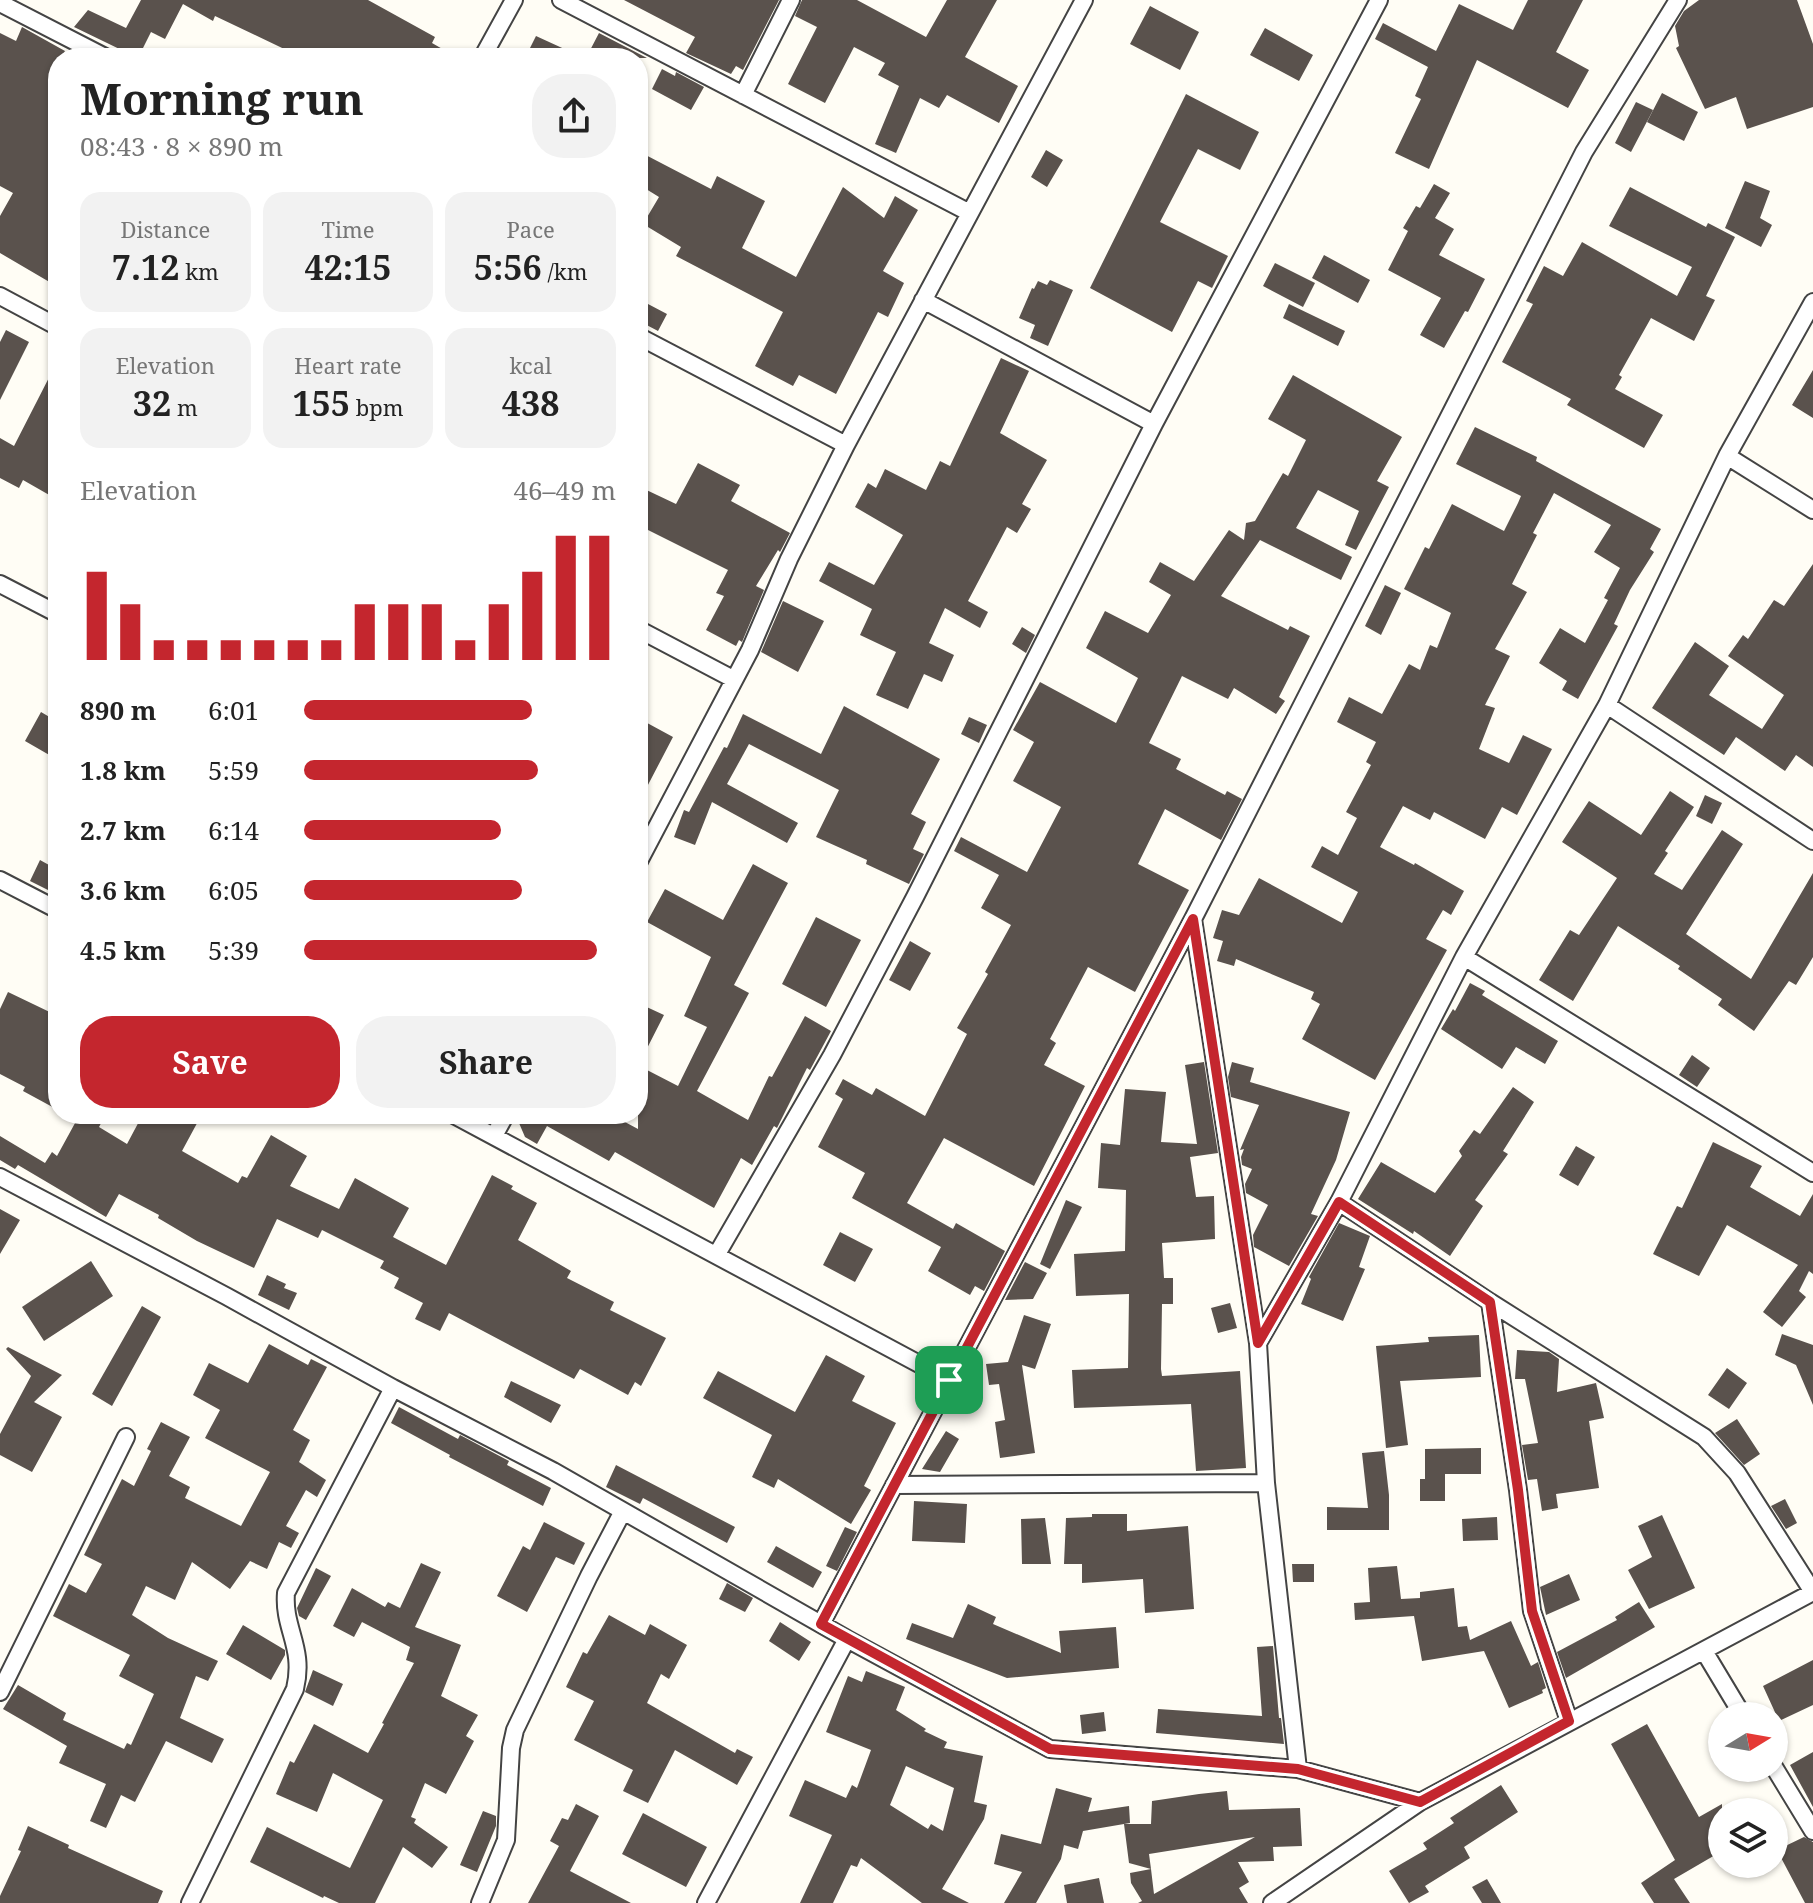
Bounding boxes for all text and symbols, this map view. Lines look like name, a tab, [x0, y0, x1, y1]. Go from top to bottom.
text: Morning run	[80, 68, 364, 128]
button: share	[532, 74, 616, 158]
text: 08:43 · 8 × 890 m	[80, 128, 283, 164]
text: Distance	[120, 214, 210, 244]
text: Time	[321, 214, 375, 244]
text: Pace	[507, 214, 555, 244]
text: 7.12	[112, 244, 179, 290]
text: 42:15	[304, 244, 392, 290]
text: 5:56	[474, 244, 542, 290]
text: km	[179, 256, 219, 286]
text: /km	[542, 256, 588, 286]
text: Elevation	[116, 350, 215, 380]
text: Heart rate	[294, 350, 402, 380]
text: kcal	[509, 350, 552, 380]
text: 32	[133, 380, 171, 426]
text: 155	[292, 380, 350, 426]
text: 438	[502, 380, 559, 426]
text: m	[171, 392, 198, 422]
text: bpm	[350, 392, 404, 422]
text: Elevation	[80, 472, 197, 508]
text: 46–49 m	[514, 472, 616, 508]
text: 890 m	[80, 692, 156, 728]
text: 6:01	[208, 692, 259, 728]
text: 1.8 km	[80, 752, 166, 788]
text: 5:59	[208, 752, 259, 788]
text: 2.7 km	[80, 812, 166, 848]
text: 6:14	[208, 812, 259, 848]
text: 3.6 km	[80, 872, 166, 908]
text: 6:05	[208, 872, 259, 908]
text: 4.5 km	[80, 932, 166, 968]
text: 5:39	[208, 932, 259, 968]
button: Save	[80, 1016, 340, 1108]
button: Share	[356, 1016, 616, 1108]
pin	[915, 1346, 983, 1414]
icon: arrive	[927, 1358, 971, 1402]
north arrow	[1708, 1702, 1788, 1782]
map controls	[1708, 1702, 1788, 1878]
button: layers	[1708, 1798, 1788, 1878]

